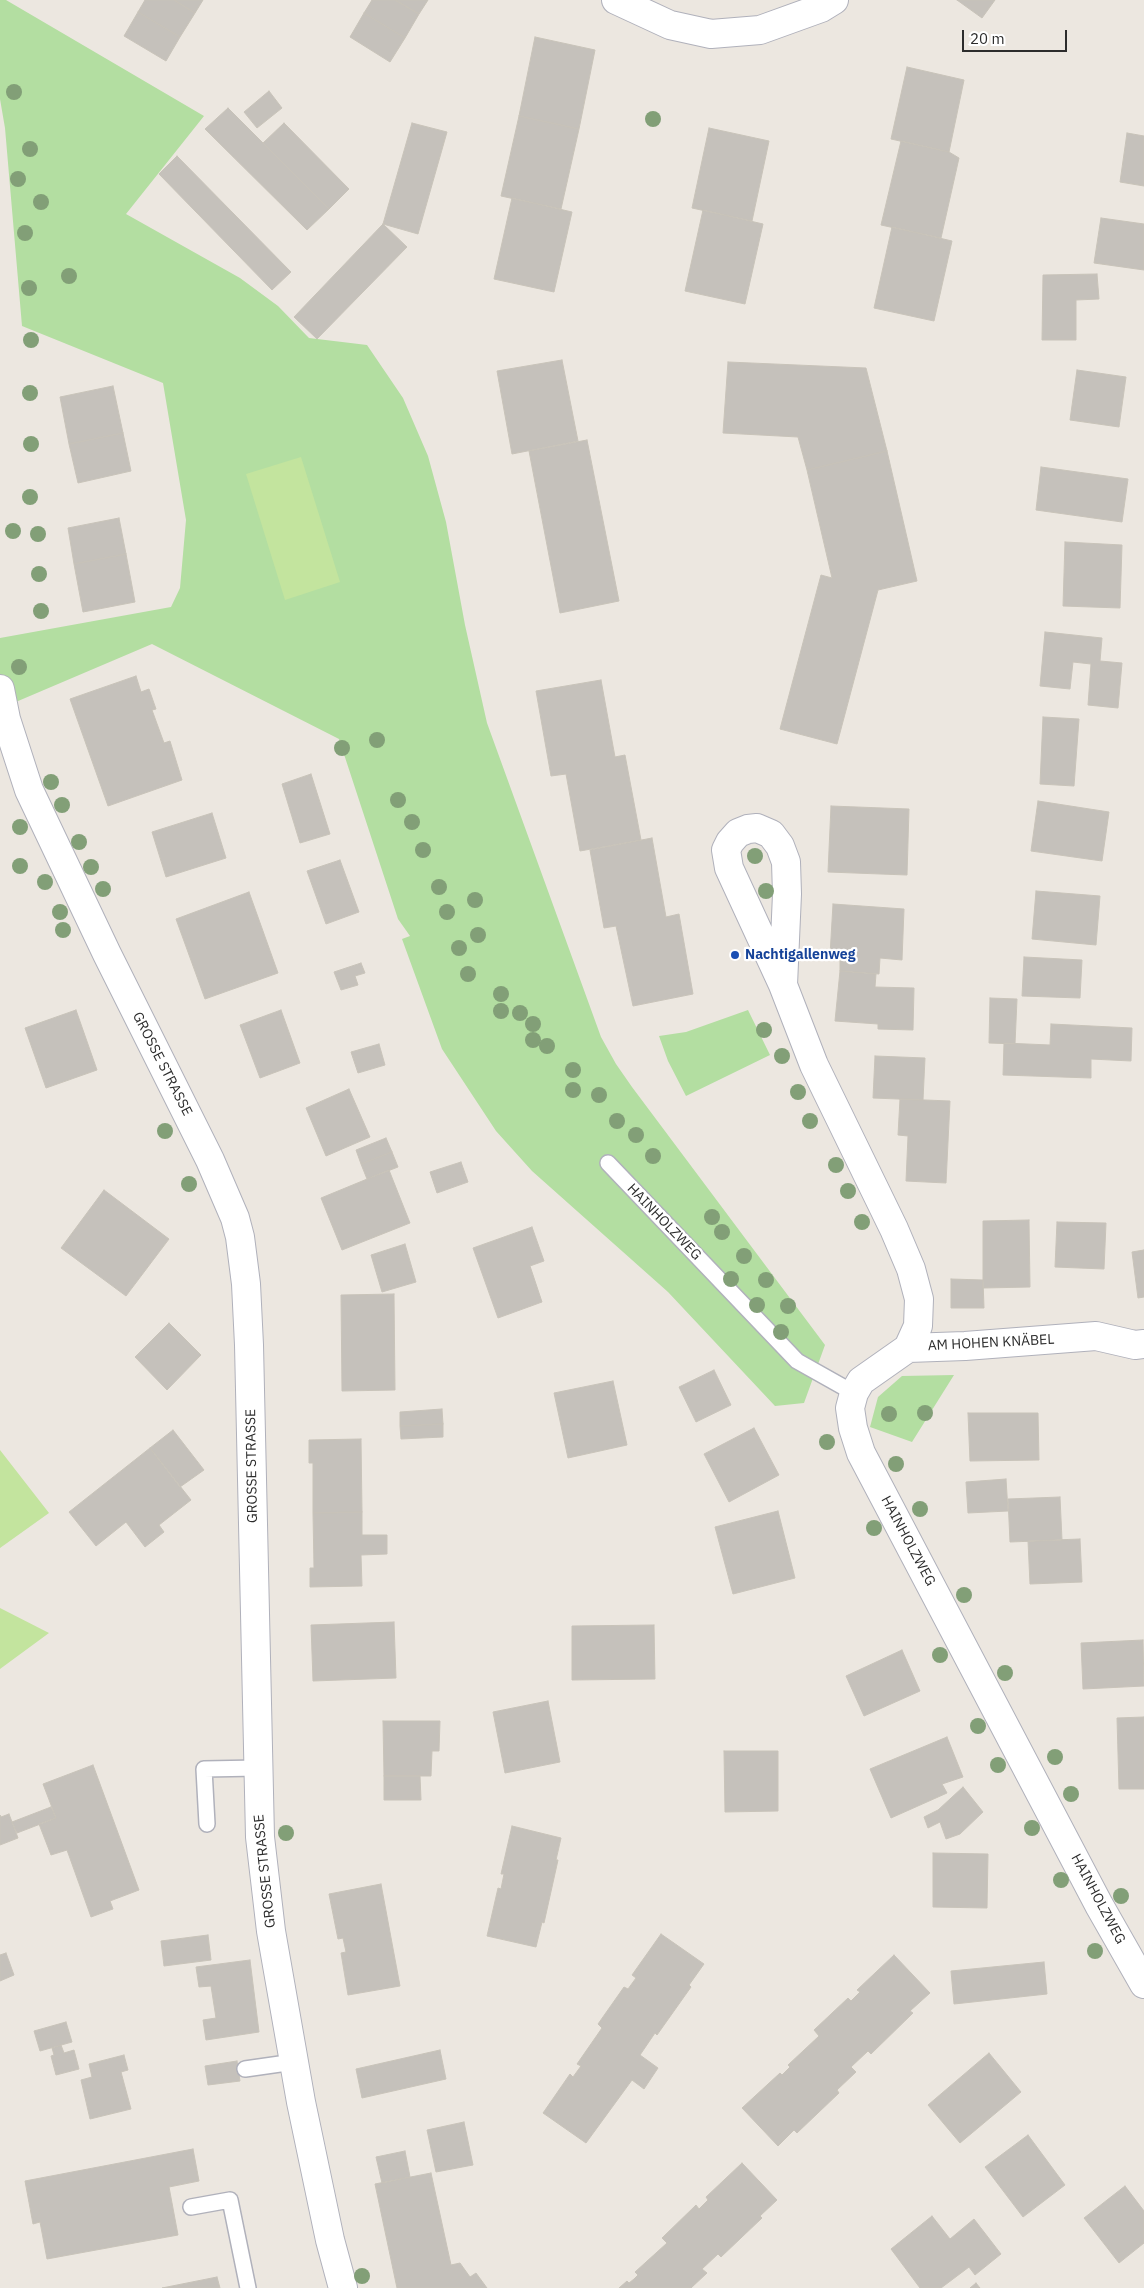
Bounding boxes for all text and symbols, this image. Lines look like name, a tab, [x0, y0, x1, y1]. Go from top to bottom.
scale bar	[964, 20, 1069, 52]
text: 20 m	[970, 29, 1005, 48]
place label: Nachtigallenweg	[745, 947, 855, 963]
marker: Nachtigallenweg	[729, 949, 741, 961]
street label: GROSSE STRASSE	[129, 1009, 195, 1119]
street label: HAINHOLZWEG	[623, 1180, 705, 1264]
street label: AM HOHEN KNÄBEL	[927, 1331, 1055, 1355]
street label: GROSSE STRASSE	[243, 1409, 261, 1523]
street label: HAINHOLZWEG	[877, 1493, 939, 1589]
street label: GROSSE STRASSE	[251, 1813, 279, 1929]
street label: HAINHOLZWEG	[1067, 1851, 1129, 1947]

